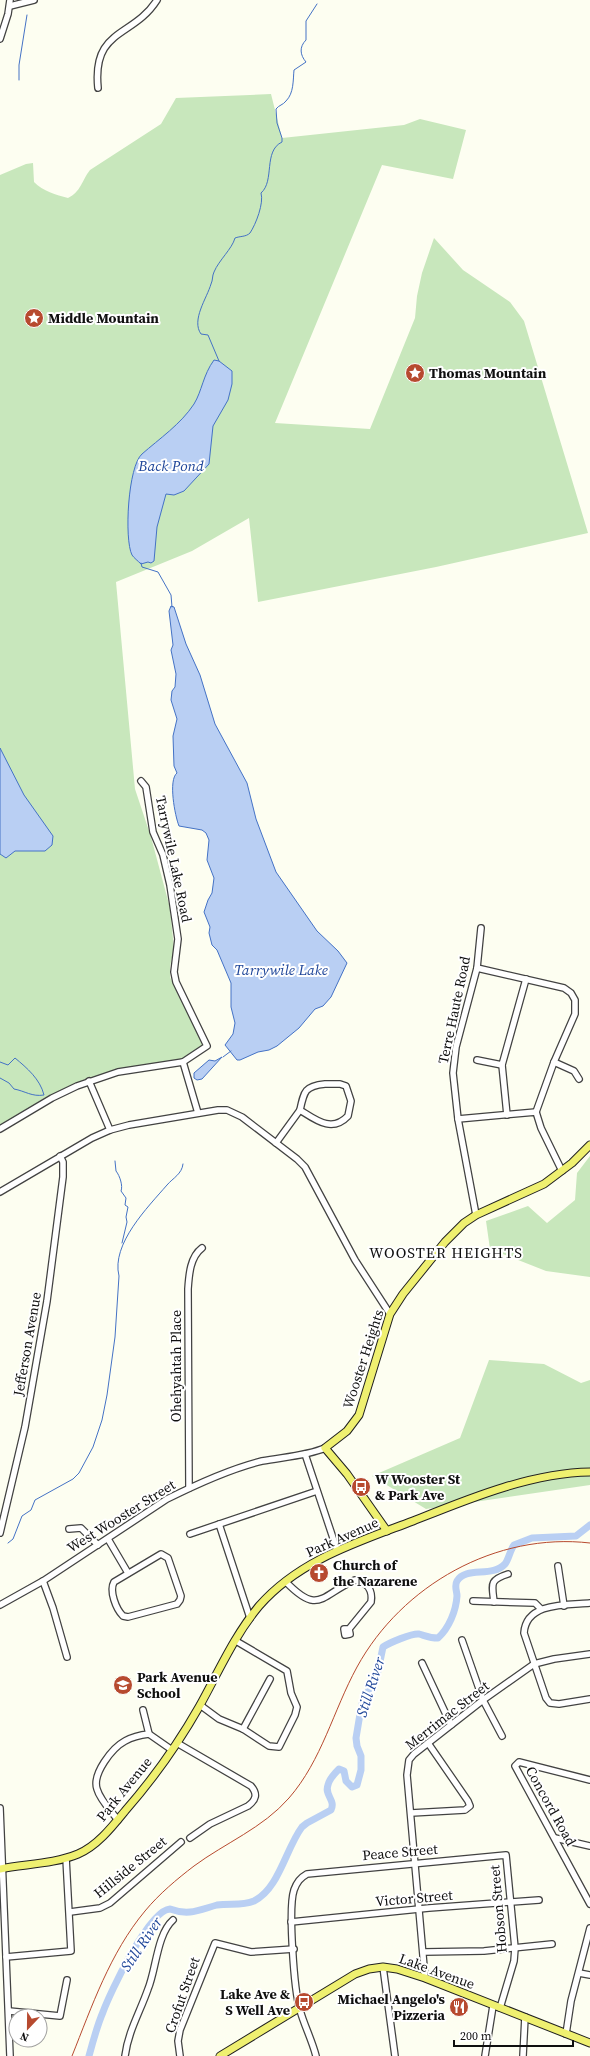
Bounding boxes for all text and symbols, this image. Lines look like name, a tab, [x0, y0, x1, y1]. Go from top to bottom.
place icon: Middle Mountain	[23, 307, 45, 329]
place label: Middle Mountain	[48, 308, 159, 328]
place icon: Thomas Mountain	[404, 362, 426, 384]
place label: Thomas Mountain	[429, 363, 547, 383]
water label: Back Pond	[137, 455, 204, 476]
street label: Tarrywile Lake Road	[151, 794, 197, 924]
street label: Terre Haute Road	[433, 954, 475, 1066]
water label: Tarrywile Lake	[234, 959, 328, 980]
district label: WOOSTER HEIGHTS	[369, 1242, 523, 1263]
street label: Jefferson Avenue	[8, 1290, 46, 1399]
street label: Wooster Heights	[338, 1307, 388, 1411]
street label: Ohehyahtah Place	[166, 1310, 186, 1422]
place label: W Wooster St & Park Ave	[375, 1469, 461, 1505]
street label: West Wooster Street	[63, 1474, 179, 1557]
bus stop icon: W Wooster St & Park Ave	[350, 1476, 372, 1498]
street label: Park Avenue	[302, 1512, 382, 1562]
place label: Church of the Nazarene	[333, 1555, 417, 1591]
church icon: Church of the Nazarene	[308, 1562, 330, 1584]
water label: Still River	[350, 1654, 390, 1720]
place label: Park Avenue School	[137, 1667, 218, 1703]
school or university icon: Park Avenue School	[112, 1674, 134, 1696]
street label: Merrimac Street	[401, 1676, 494, 1754]
street label: Park Avenue	[92, 1752, 156, 1826]
street label: Concord Road	[521, 1763, 581, 1849]
street label: Hillside Street	[89, 1831, 171, 1903]
street label: Peace Street	[362, 1839, 439, 1865]
street label: Hobson Street	[484, 1864, 512, 1954]
street label: Victor Street	[374, 1885, 454, 1911]
water label: Still River	[115, 1912, 167, 1975]
street label: Lake Avenue	[396, 1948, 478, 1994]
street label: Crofut Street	[160, 1954, 205, 2036]
place label: Lake Ave & S Well Ave	[220, 1984, 290, 2020]
place label: Michael Angelo's Pizzeria	[337, 1989, 446, 2025]
bus stop icon: Lake Ave & S Well Ave	[293, 1991, 315, 2013]
restaurant icon: Michael Angelo's Pizzeria	[448, 1996, 470, 2018]
north arrow	[8, 2008, 48, 2048]
scale bar	[454, 2022, 573, 2048]
text: N	[18, 2028, 31, 2045]
text: 200 m	[460, 2028, 492, 2044]

